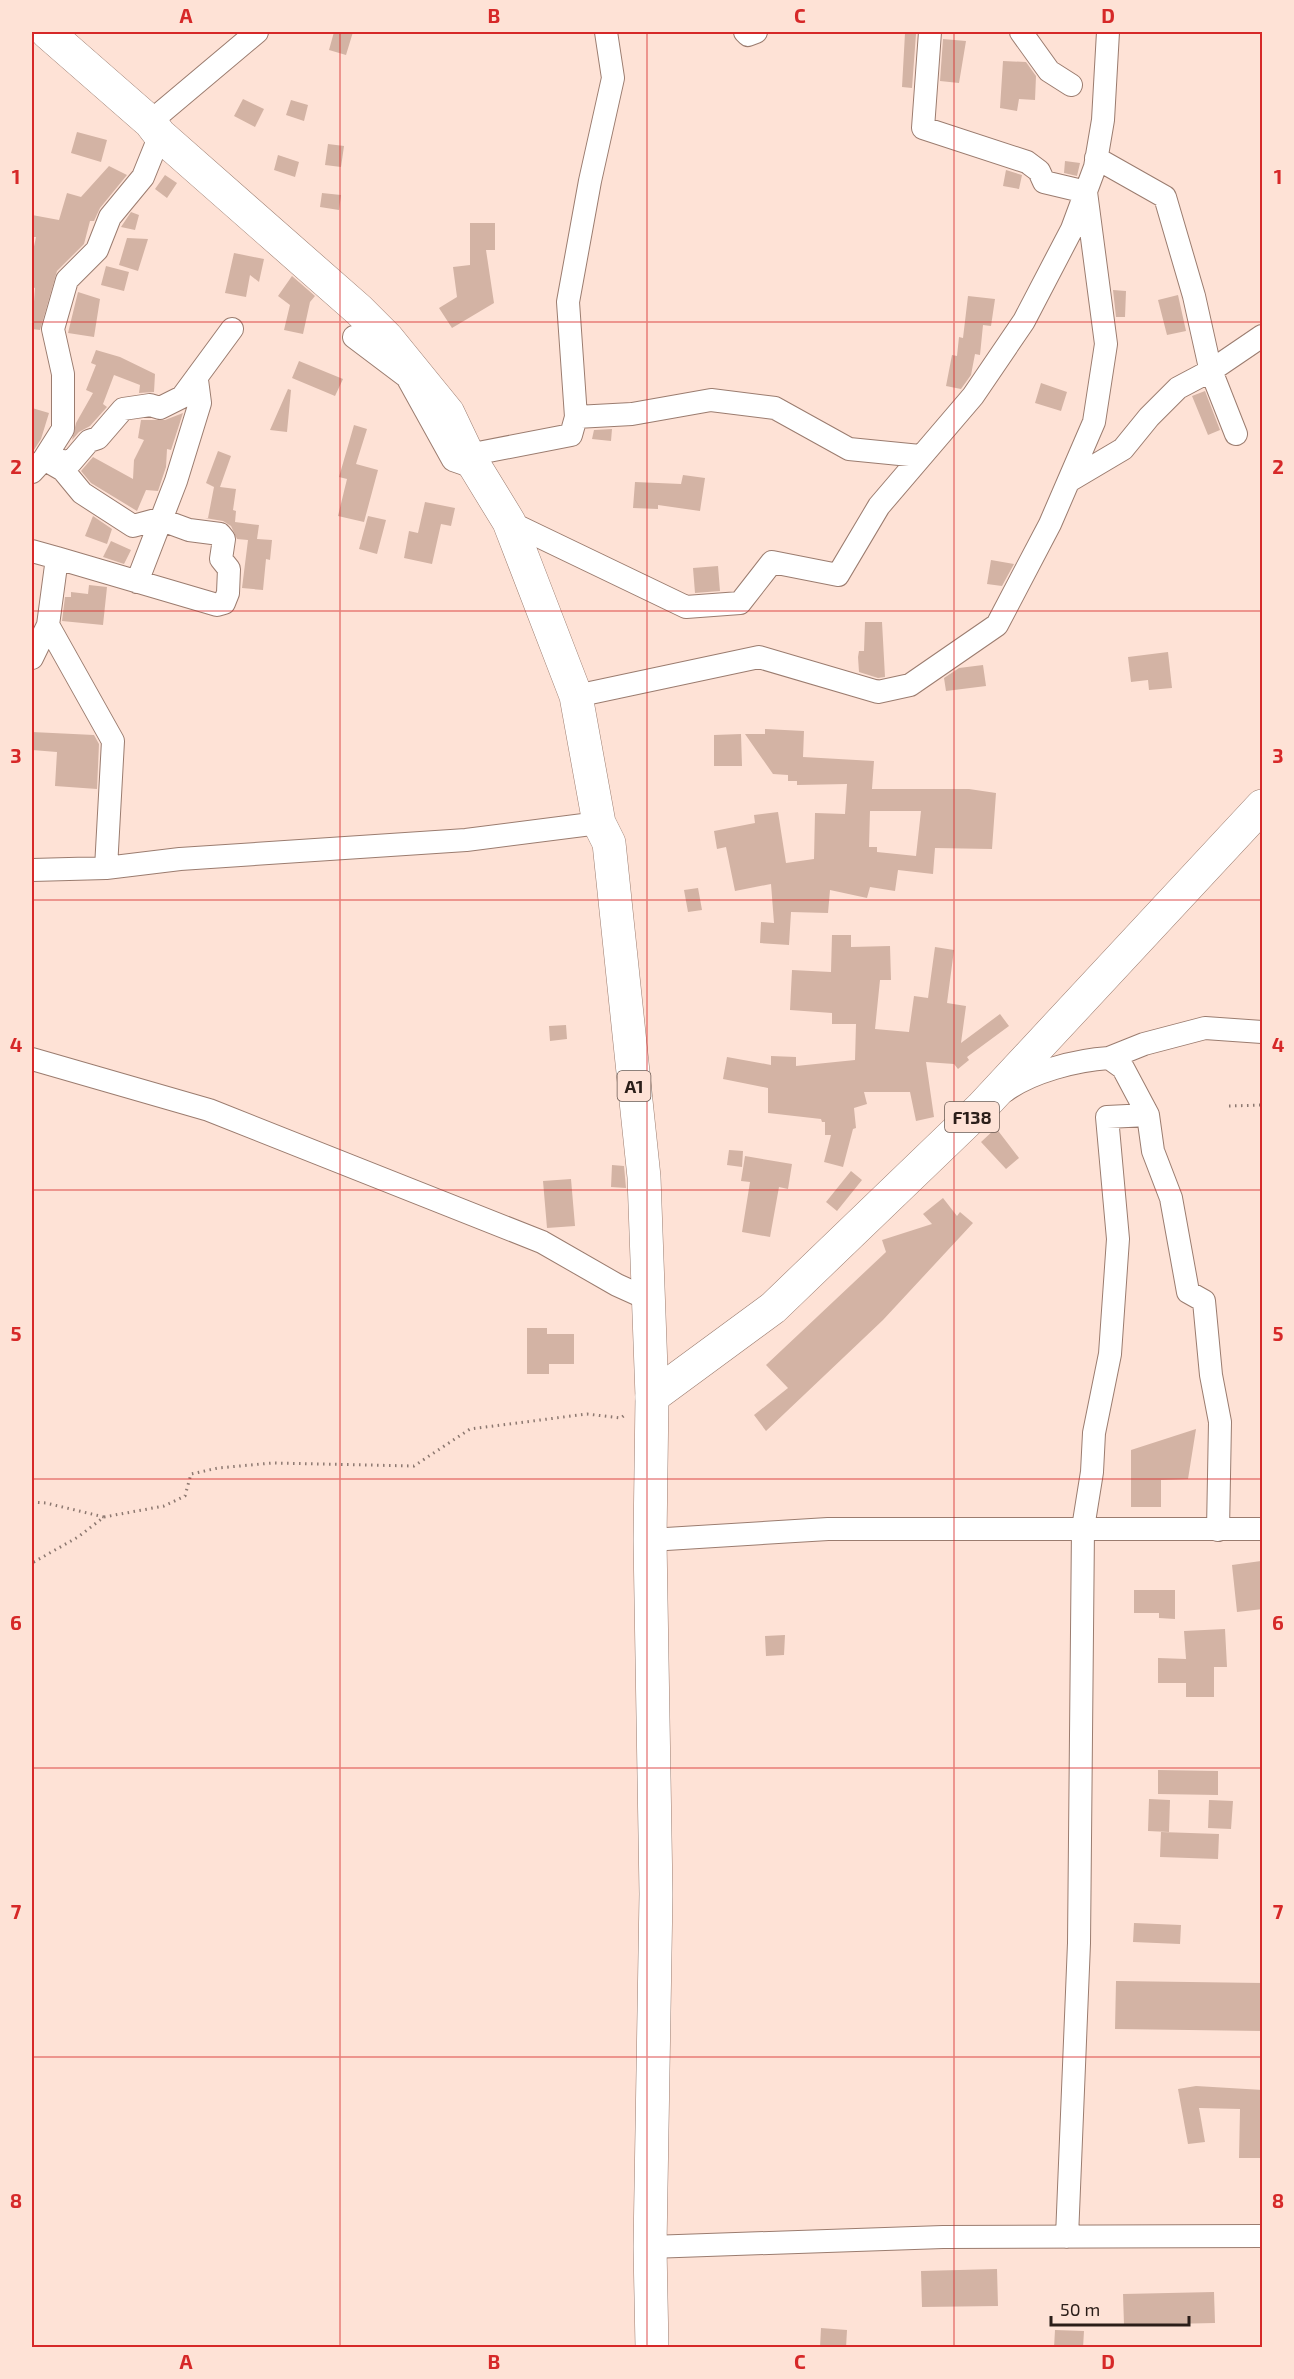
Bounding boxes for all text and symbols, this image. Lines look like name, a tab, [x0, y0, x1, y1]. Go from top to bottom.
text: A	[179, 3, 193, 27]
text: B	[488, 3, 500, 27]
text: C	[794, 3, 806, 27]
text: D	[1101, 3, 1115, 27]
text: 1	[12, 164, 20, 188]
text: 1	[1274, 164, 1282, 188]
text: 2	[10, 454, 22, 478]
text: 2	[1272, 454, 1284, 478]
text: 3	[10, 743, 22, 767]
text: 3	[1272, 743, 1284, 767]
text: 4	[10, 1032, 23, 1056]
text: 4	[1272, 1032, 1285, 1056]
road number: A1	[618, 1071, 650, 1101]
road number: F138	[945, 1102, 999, 1132]
text: 5	[10, 1321, 22, 1345]
text: 5	[1272, 1321, 1284, 1345]
text: 6	[10, 1610, 22, 1634]
text: 6	[1272, 1610, 1284, 1634]
text: 7	[11, 1899, 22, 1923]
text: 7	[1273, 1899, 1284, 1923]
text: 8	[10, 2188, 22, 2212]
text: 8	[1272, 2188, 1284, 2212]
scale bar	[1051, 2289, 1189, 2327]
text: 50 m	[1060, 2298, 1100, 2320]
text: A	[179, 2349, 193, 2373]
text: B	[488, 2349, 500, 2373]
text: C	[794, 2349, 806, 2373]
text: D	[1101, 2349, 1115, 2373]

